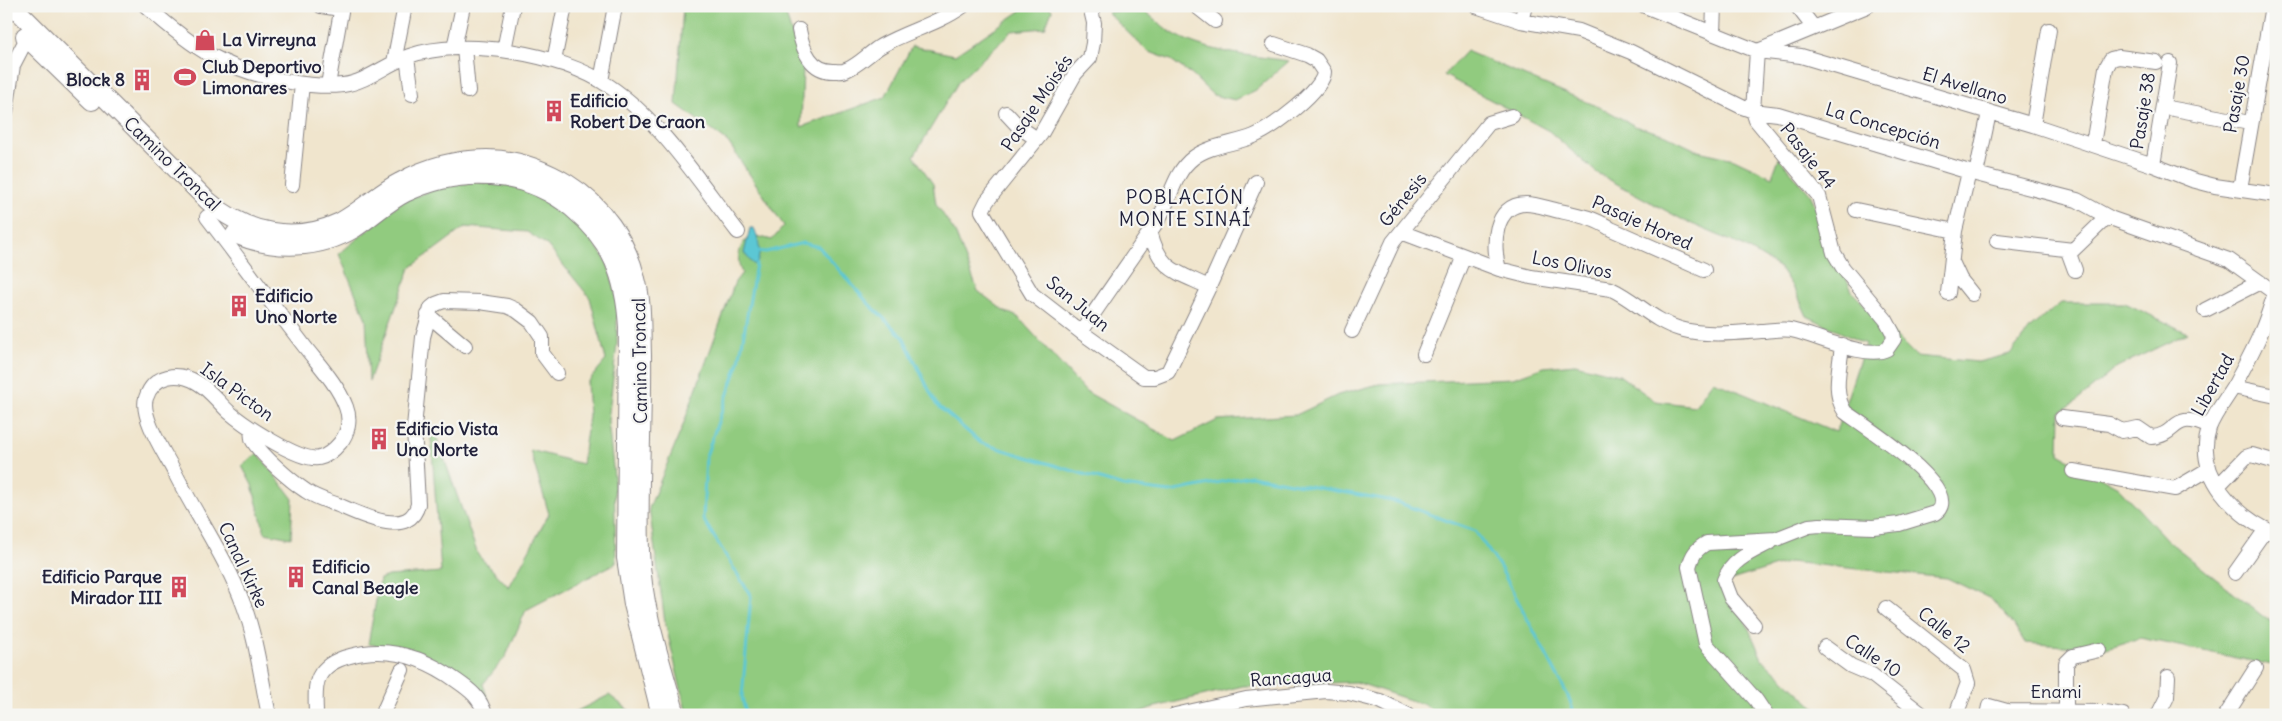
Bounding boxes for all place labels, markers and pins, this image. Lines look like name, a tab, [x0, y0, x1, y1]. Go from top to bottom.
shop icon: La Virreyna	[192, 27, 218, 53]
place label: La Virreyna	[222, 28, 316, 51]
place label: Club Deportivo Limonares	[202, 55, 322, 99]
sports icon: Club Deportivo Limonares	[172, 64, 198, 90]
building icon: Block 8	[129, 67, 155, 93]
place label: Block 8	[66, 68, 125, 91]
place label: Edificio Robert De Craon	[570, 89, 706, 133]
building icon: Edificio Robert De Craon	[541, 98, 567, 124]
place label: Edificio Uno Norte	[255, 284, 338, 328]
building icon: Edificio Uno Norte	[226, 293, 252, 319]
place label: Edificio Vista Uno Norte	[396, 417, 498, 461]
building icon: Edificio Vista Uno Norte	[366, 426, 392, 452]
place label: Edificio Canal Beagle	[312, 555, 419, 599]
building icon: Edificio Canal Beagle	[283, 564, 309, 590]
place label: Edificio Parque Mirador III	[42, 565, 162, 609]
building icon: Edificio Parque Mirador III	[166, 574, 192, 600]

